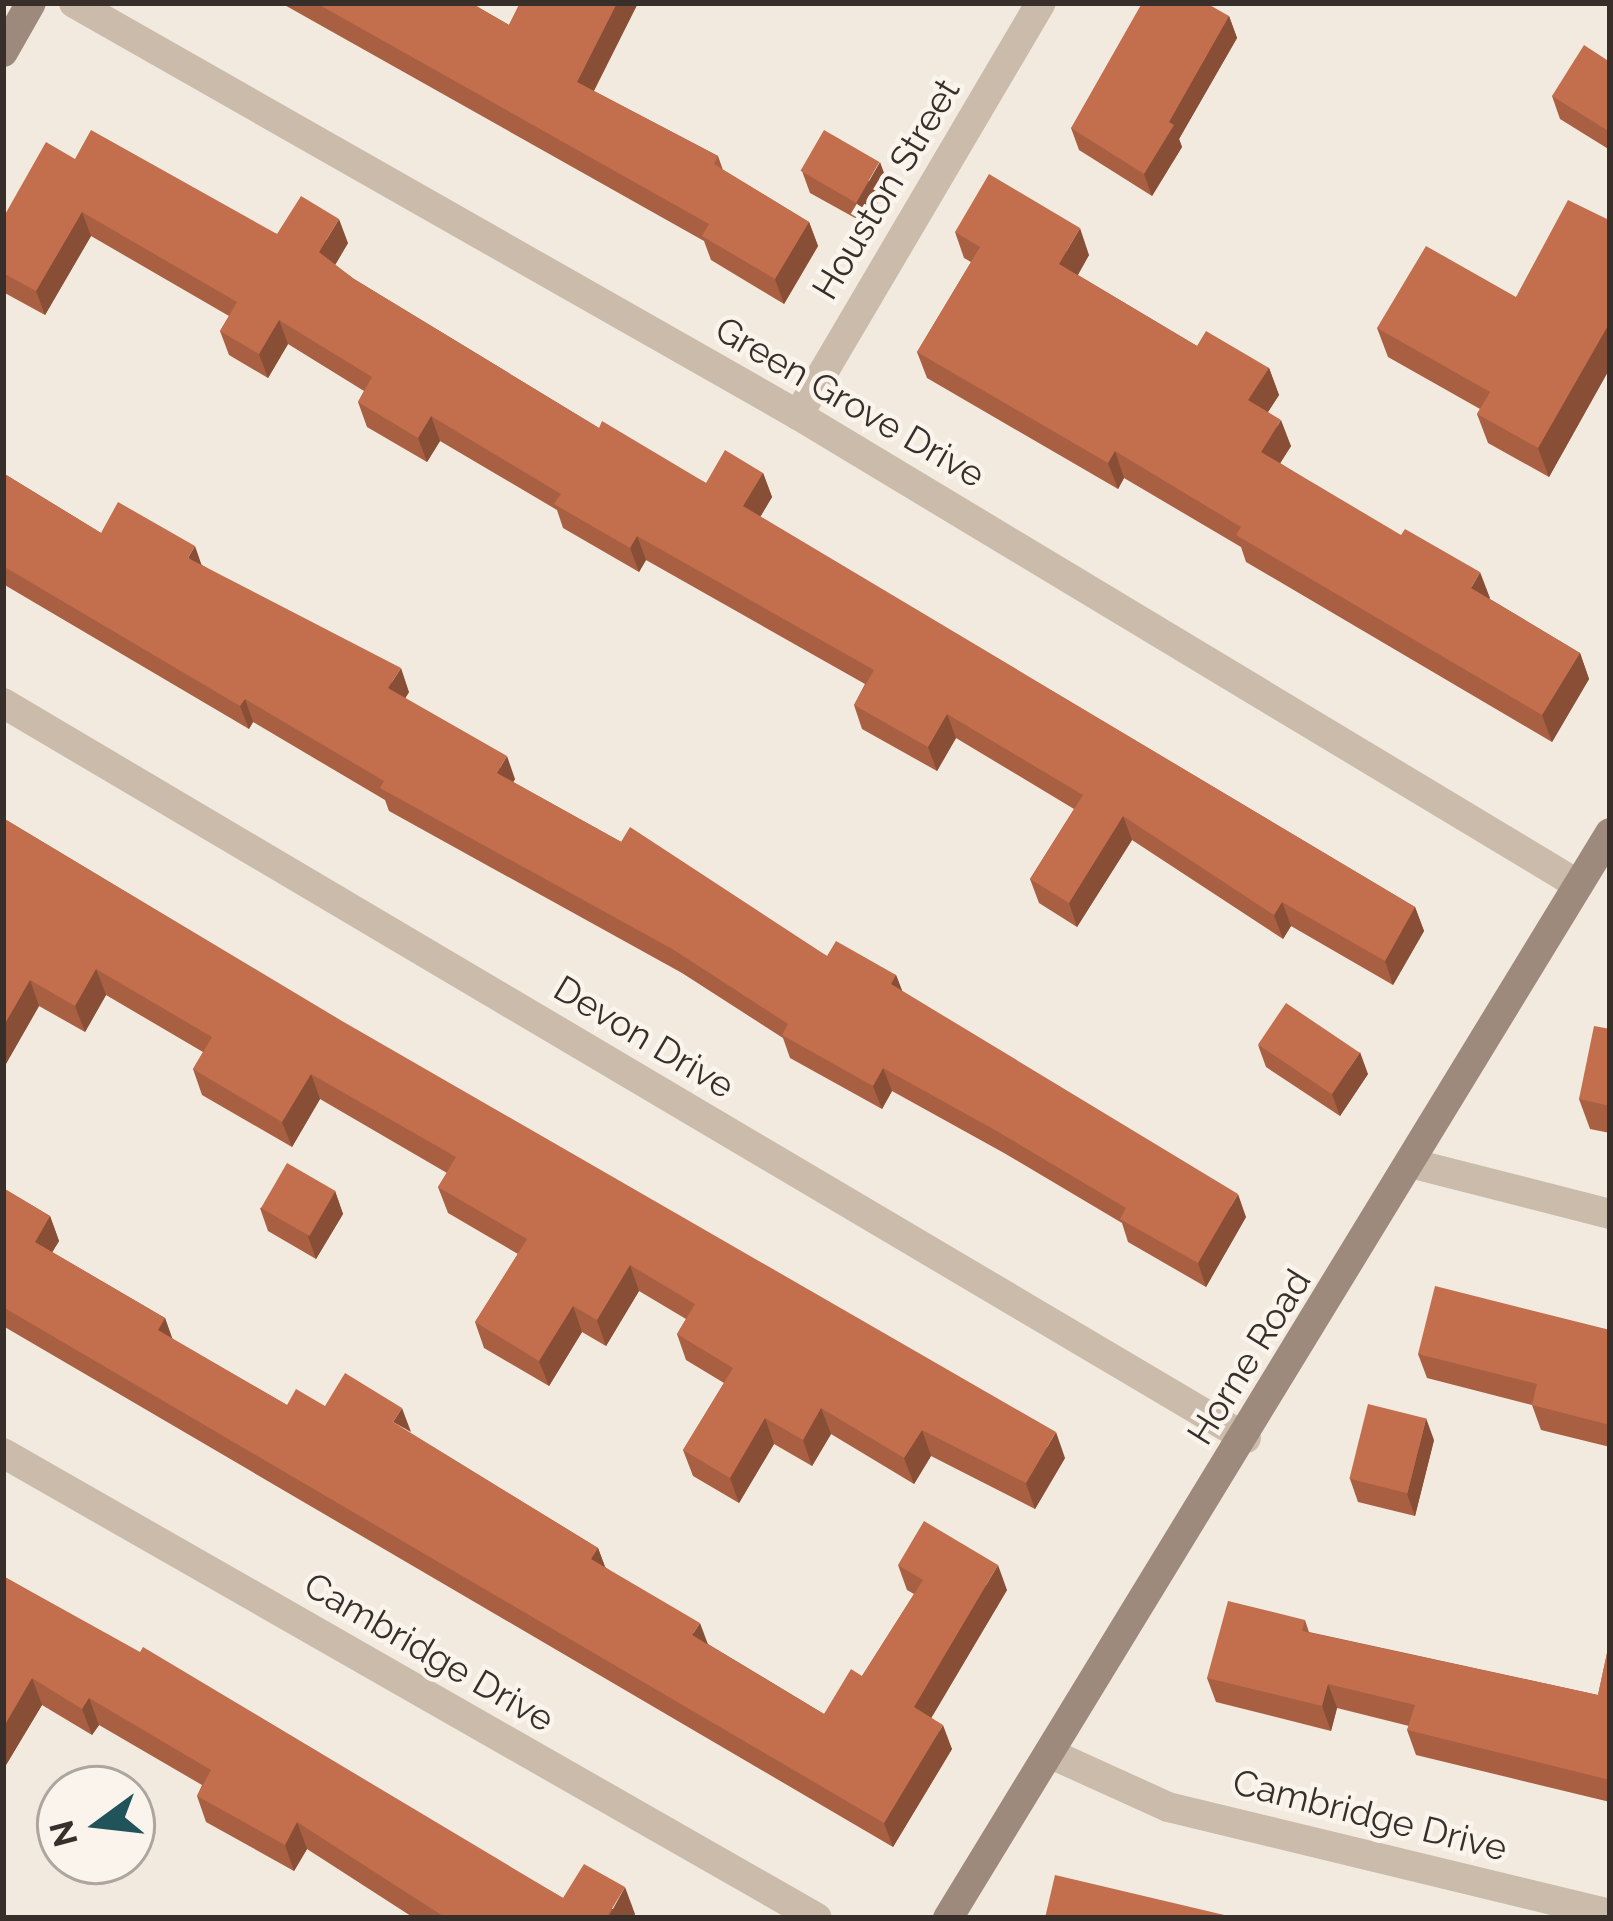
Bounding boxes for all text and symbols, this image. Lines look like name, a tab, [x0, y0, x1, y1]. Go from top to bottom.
street label: Houston Street	[803, 71, 969, 307]
street label: Green Grove Drive	[708, 307, 992, 497]
street label: Devon Drive	[546, 966, 742, 1108]
street label: Horne Road	[1178, 1262, 1320, 1452]
street label: Cambridge Drive	[297, 1563, 561, 1741]
street label: Cambridge Drive	[1228, 1760, 1512, 1870]
north arrow	[36, 1765, 156, 1885]
text: N	[42, 1816, 86, 1851]

